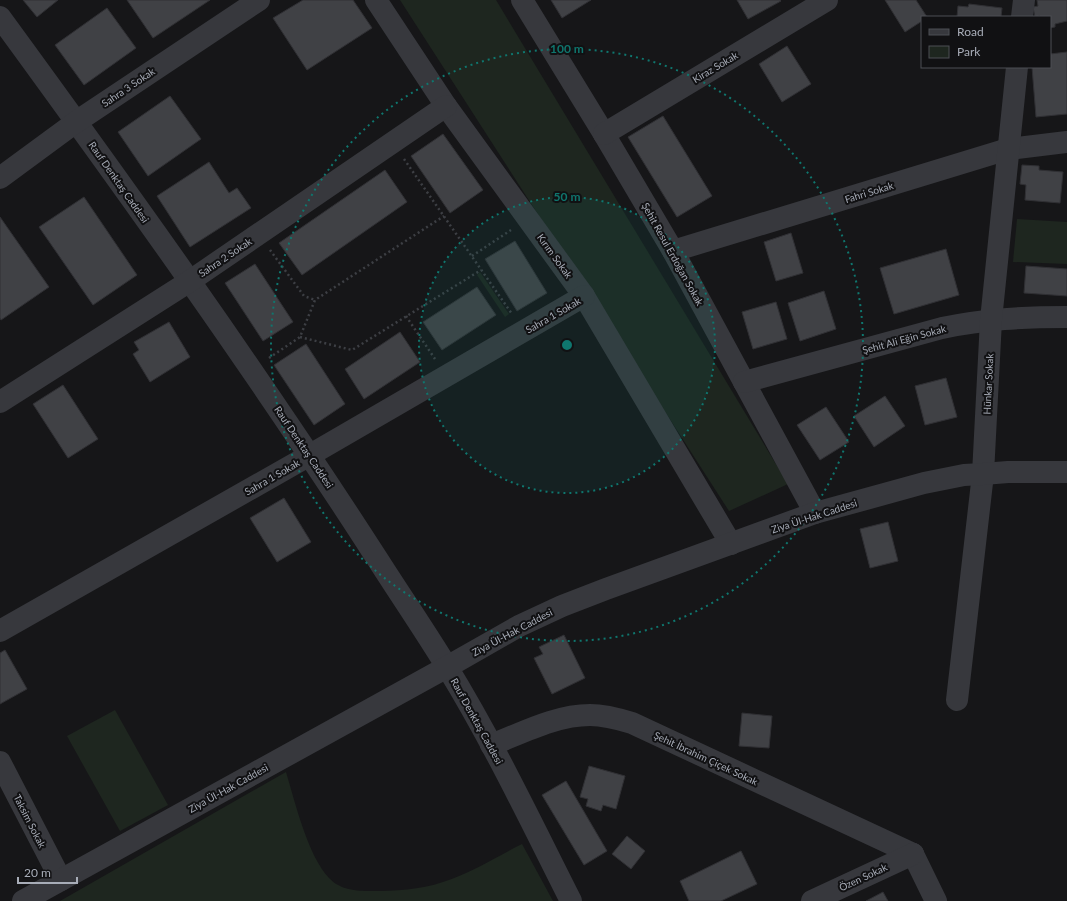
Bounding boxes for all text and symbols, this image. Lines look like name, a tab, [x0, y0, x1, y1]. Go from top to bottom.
legend	[921, 16, 1051, 68]
text: Road	[957, 24, 984, 39]
text: 100 m	[550, 41, 584, 56]
text: Park	[957, 44, 981, 59]
street label: Kiraz Sokak	[690, 48, 741, 85]
street label: Sahra 3 Sokak	[99, 64, 158, 109]
street label: Rauf Denktaş Caddesi	[86, 139, 152, 225]
street label: Fahri Sokak	[843, 179, 896, 205]
text: 50 m	[554, 189, 580, 204]
street label: Şehit Resul Erdoğan Sokak	[640, 200, 707, 308]
street label: Kırım Sokak	[535, 231, 576, 281]
street label: Sahra 2 Sokak	[196, 234, 255, 279]
street label: Sahra 1 Sokak	[523, 294, 583, 336]
street label: Şehit Ali Eğin Sokak	[861, 322, 948, 356]
centre of rings	[560, 338, 574, 352]
street label: Hünkar Sokak	[980, 352, 996, 415]
street label: Rauf Denktaş Caddesi	[272, 404, 336, 490]
street label: Sahra 1 Sokak	[242, 456, 302, 498]
street label: Ziya Ül-Hak Caddesi	[770, 496, 858, 536]
street label: Ziya Ül-Hak Caddesi	[470, 606, 554, 658]
street label: Rauf Denktaş Caddesi	[448, 676, 506, 766]
street label: Şehit İbrahim Çiçek Sokak	[652, 729, 761, 788]
street label: Ziya Ül-Hak Caddesi	[186, 761, 270, 815]
street label: Taksim Sokak	[11, 792, 49, 851]
scale bar	[18, 859, 77, 885]
street label: Özen Sokak	[837, 860, 890, 893]
text: 20 m	[24, 865, 51, 880]

